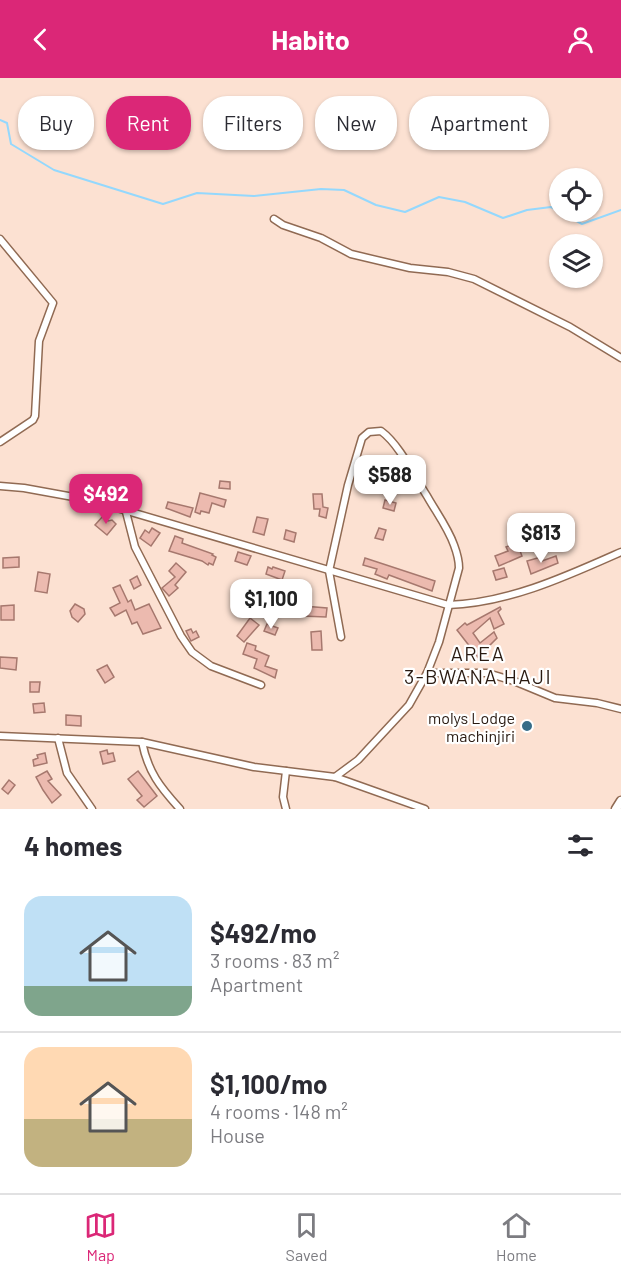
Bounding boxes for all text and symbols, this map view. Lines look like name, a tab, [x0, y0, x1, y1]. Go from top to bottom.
icon: back	[24, 23, 57, 56]
text: Habito	[271, 23, 350, 55]
icon: person	[564, 23, 597, 56]
chip: Buy	[18, 96, 94, 150]
chip: Rent	[106, 96, 191, 150]
chip: Filters	[203, 96, 303, 150]
chip: New	[315, 96, 397, 150]
chip: Apartment	[409, 96, 549, 150]
map controls	[549, 168, 603, 288]
button: locate	[549, 168, 603, 222]
button: layers	[549, 234, 603, 288]
pin: $588	[354, 455, 426, 506]
text: $588	[368, 462, 412, 486]
pin: $492	[70, 474, 142, 525]
text: $492	[83, 481, 129, 505]
pin: $813	[505, 513, 577, 564]
text: $813	[521, 520, 561, 544]
pin: $1,100	[222, 579, 320, 630]
text: $1,100	[244, 586, 298, 610]
district label: AREA 3-BWANA HAJI	[404, 641, 552, 688]
place label: molys Lodge machinjiri	[428, 708, 515, 745]
marker: molys Lodge machinjiri	[520, 719, 534, 733]
icon: filters	[564, 829, 597, 862]
text: 4 homes	[24, 830, 122, 861]
text: $492/mo	[210, 917, 317, 948]
icon: home	[72, 920, 144, 992]
text: 3 rooms · 83 m²	[210, 948, 339, 972]
text: Apartment	[210, 972, 303, 996]
text: $1,100/mo	[210, 1068, 327, 1099]
icon: home	[72, 1071, 144, 1143]
text: 4 rooms · 148 m²	[210, 1099, 348, 1123]
text: House	[210, 1123, 265, 1147]
tab: Map	[84, 1209, 117, 1264]
tab: Saved	[286, 1209, 328, 1264]
tab: Home	[496, 1209, 537, 1264]

